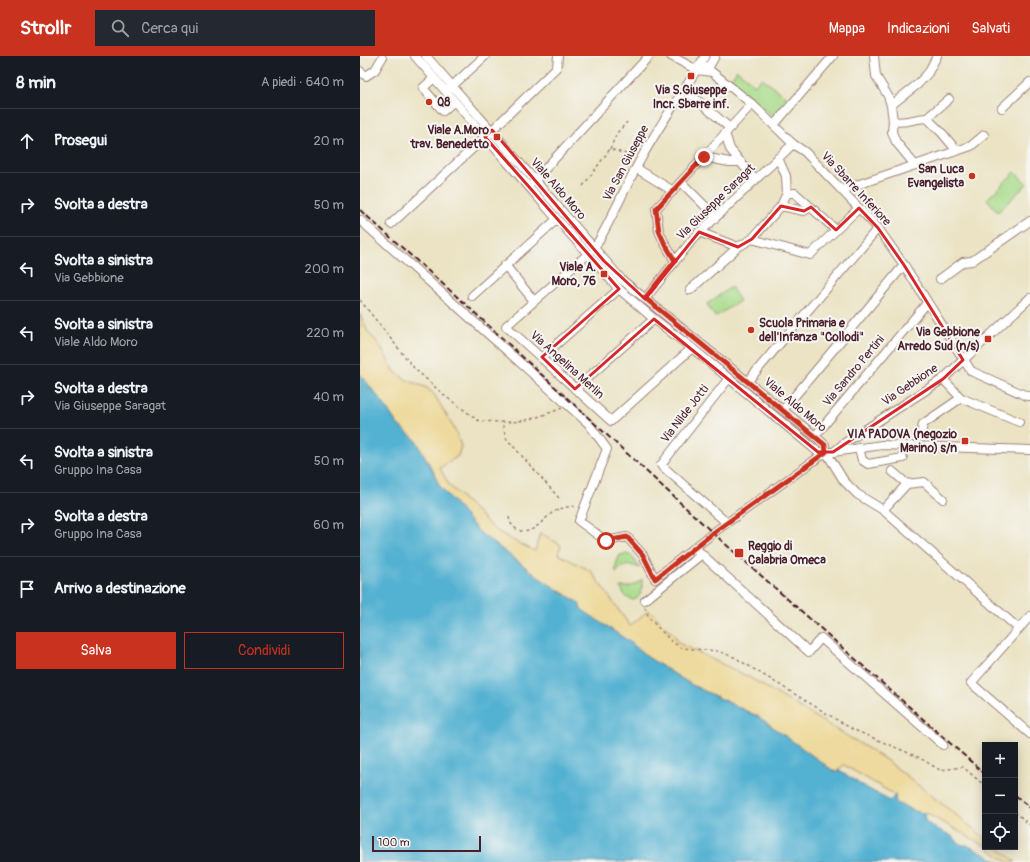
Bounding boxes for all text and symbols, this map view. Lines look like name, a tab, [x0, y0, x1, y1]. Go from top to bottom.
search box	[95, 10, 375, 46]
text: Strollr	[20, 16, 71, 40]
icon: search	[109, 17, 131, 39]
text: Cerca qui	[141, 19, 198, 38]
text: Mappa	[829, 20, 865, 37]
text: Indicazioni	[887, 20, 949, 37]
text: Salvati	[971, 20, 1010, 37]
marker: Via S.Giuseppe Incr. Sbarre inf.	[686, 71, 696, 81]
text: 8 min	[16, 72, 56, 93]
text: A piedi · 640 m	[261, 74, 344, 90]
place label: Via S.Giuseppe Incr. Sbarre inf.	[653, 83, 730, 112]
place label: Q8	[437, 95, 450, 110]
marker: Q8	[424, 97, 434, 107]
street label: Via San Giuseppe	[600, 122, 652, 204]
place label: Viale A.Moro trav. Benedetto	[409, 123, 490, 152]
icon: ahead	[16, 130, 38, 152]
text: Prosegui	[54, 131, 107, 150]
marker: Viale A.Moro trav. Benedetto	[492, 132, 502, 142]
text: 20 m	[313, 133, 344, 149]
route end	[695, 148, 713, 166]
street label: Via Sbarre Inferiore	[818, 149, 894, 229]
street label: Viale Aldo Moro	[527, 155, 589, 223]
street label: Via Giuseppe Saragat	[674, 161, 758, 243]
place label: San Luca Evangelista	[908, 162, 964, 191]
marker: San Luca Evangelista	[967, 171, 977, 181]
icon: right	[16, 194, 38, 216]
text: Svolta a destra	[54, 195, 148, 214]
text: 50 m	[314, 197, 344, 213]
text: Svolta a sinistra	[54, 251, 153, 270]
icon: left	[16, 258, 38, 280]
place label: Viale A. Moro, 76	[551, 260, 596, 289]
text: 200 m	[305, 261, 344, 277]
marker: Viale A. Moro, 76	[599, 269, 609, 279]
text: Via Gebbione	[54, 270, 124, 286]
text: Svolta a sinistra	[54, 315, 153, 334]
place label: Scuola Primaria e dell'Infanza "Collodi"	[759, 316, 864, 345]
icon: left	[16, 322, 38, 344]
text: 220 m	[306, 325, 344, 341]
marker: Scuola Primaria e dell'Infanza "Collodi"	[746, 325, 756, 335]
place label: Via Gebbione Arredo Sud (n/s)	[897, 325, 981, 354]
street label: Via Angelina Merlin	[527, 328, 607, 402]
street label: Via Sandro Pertini	[820, 332, 888, 410]
text: Viale Aldo Moro	[54, 334, 138, 350]
marker: Via Gebbione Arredo Sud (n/s)	[983, 334, 993, 344]
street label: Via Gebbione	[879, 361, 941, 409]
street label: Viale Aldo Moro	[761, 374, 830, 436]
text: Svolta a destra	[54, 379, 148, 398]
street label: Via Nilde Jotti	[658, 382, 712, 446]
icon: right	[16, 386, 38, 408]
text: 40 m	[313, 389, 344, 405]
text: Via Giuseppe Saragat	[54, 398, 166, 414]
place label: VIA PADOVA (negozio Marino) s/n	[847, 427, 958, 456]
marker: VIA PADOVA (negozio Marino) s/n	[960, 436, 970, 446]
text: Svolta a sinistra	[54, 443, 153, 462]
icon: left	[16, 450, 38, 472]
text: 50 m	[314, 453, 344, 469]
text: Gruppo Ina Casa	[54, 462, 142, 478]
text: Svolta a destra	[54, 507, 148, 526]
icon: right	[16, 514, 38, 536]
text: 60 m	[313, 517, 344, 533]
text: Gruppo Ina Casa	[54, 526, 142, 542]
route start	[597, 532, 615, 550]
place label: Reggio di Calabria Omeca	[748, 539, 826, 568]
marker: Reggio di Calabria Omeca	[733, 547, 745, 559]
icon: arrive	[16, 578, 38, 600]
text: Arrivo a destinazione	[54, 579, 186, 598]
button: Salva	[16, 632, 176, 669]
button: Condividi	[184, 632, 344, 669]
map controls	[982, 742, 1018, 850]
button: +	[982, 742, 1018, 778]
button: −	[982, 778, 1018, 814]
button: locate	[982, 814, 1018, 850]
scale bar	[372, 834, 481, 853]
text: 100 m	[378, 836, 409, 849]

